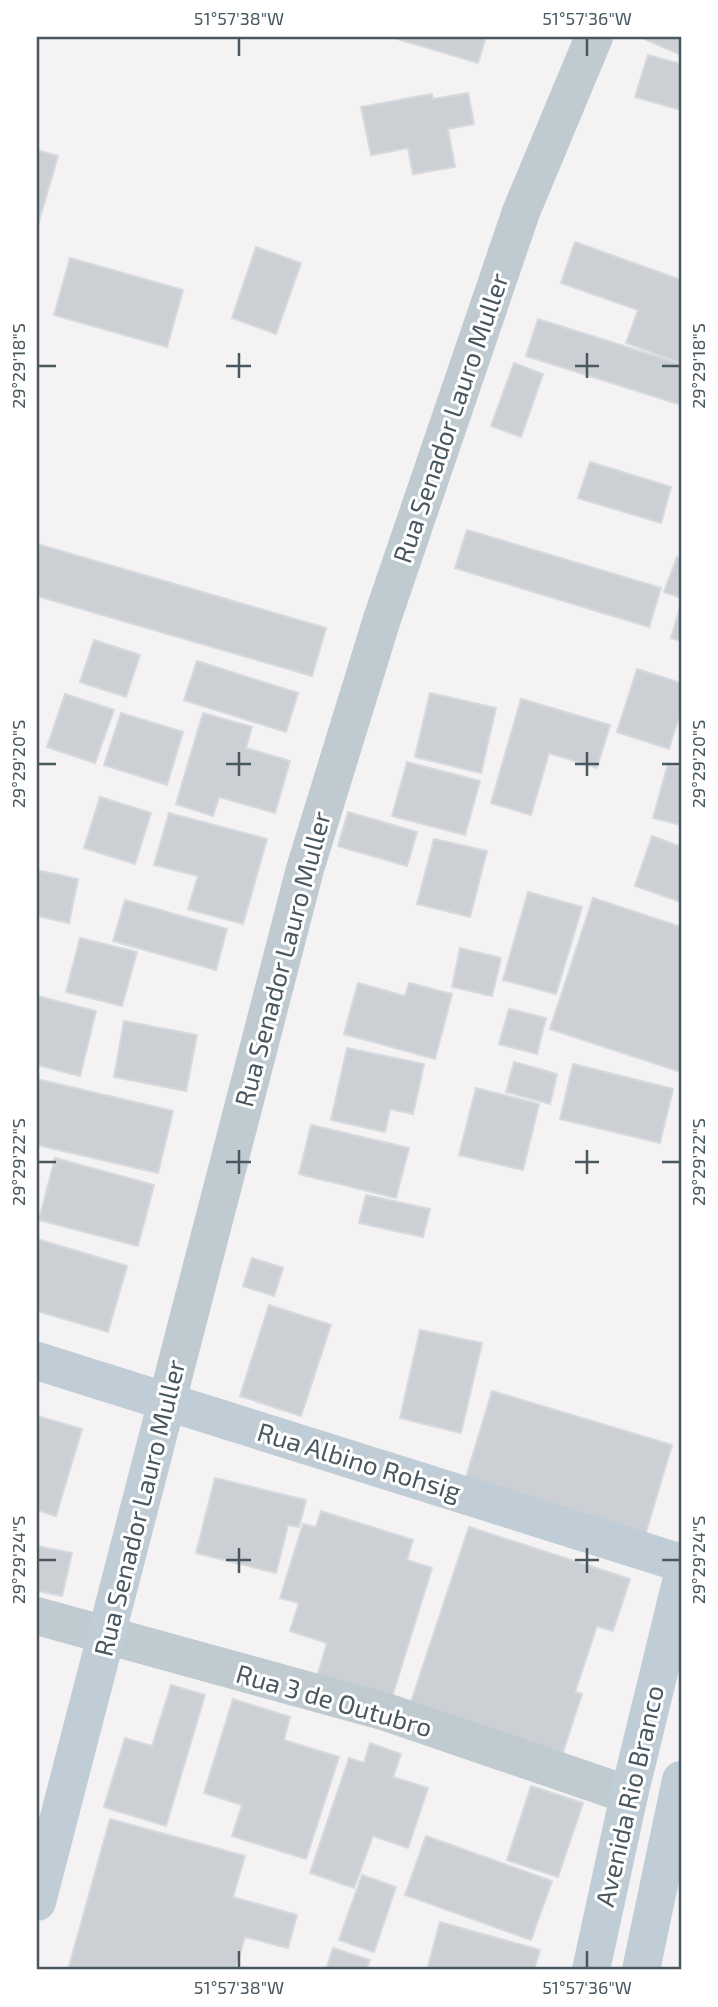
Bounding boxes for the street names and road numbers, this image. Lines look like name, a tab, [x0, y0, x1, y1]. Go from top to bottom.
street label: Rua Senador Lauro Muller	[385, 268, 514, 567]
street label: Rua Senador Lauro Muller	[227, 807, 336, 1110]
street label: Rua Senador Lauro Muller	[87, 1356, 190, 1659]
street label: Rua Albino Rohsig	[254, 1415, 465, 1506]
street label: Rua 3 de Outubro	[233, 1657, 436, 1742]
street label: Avenida Rio Branco	[588, 1682, 669, 1909]

